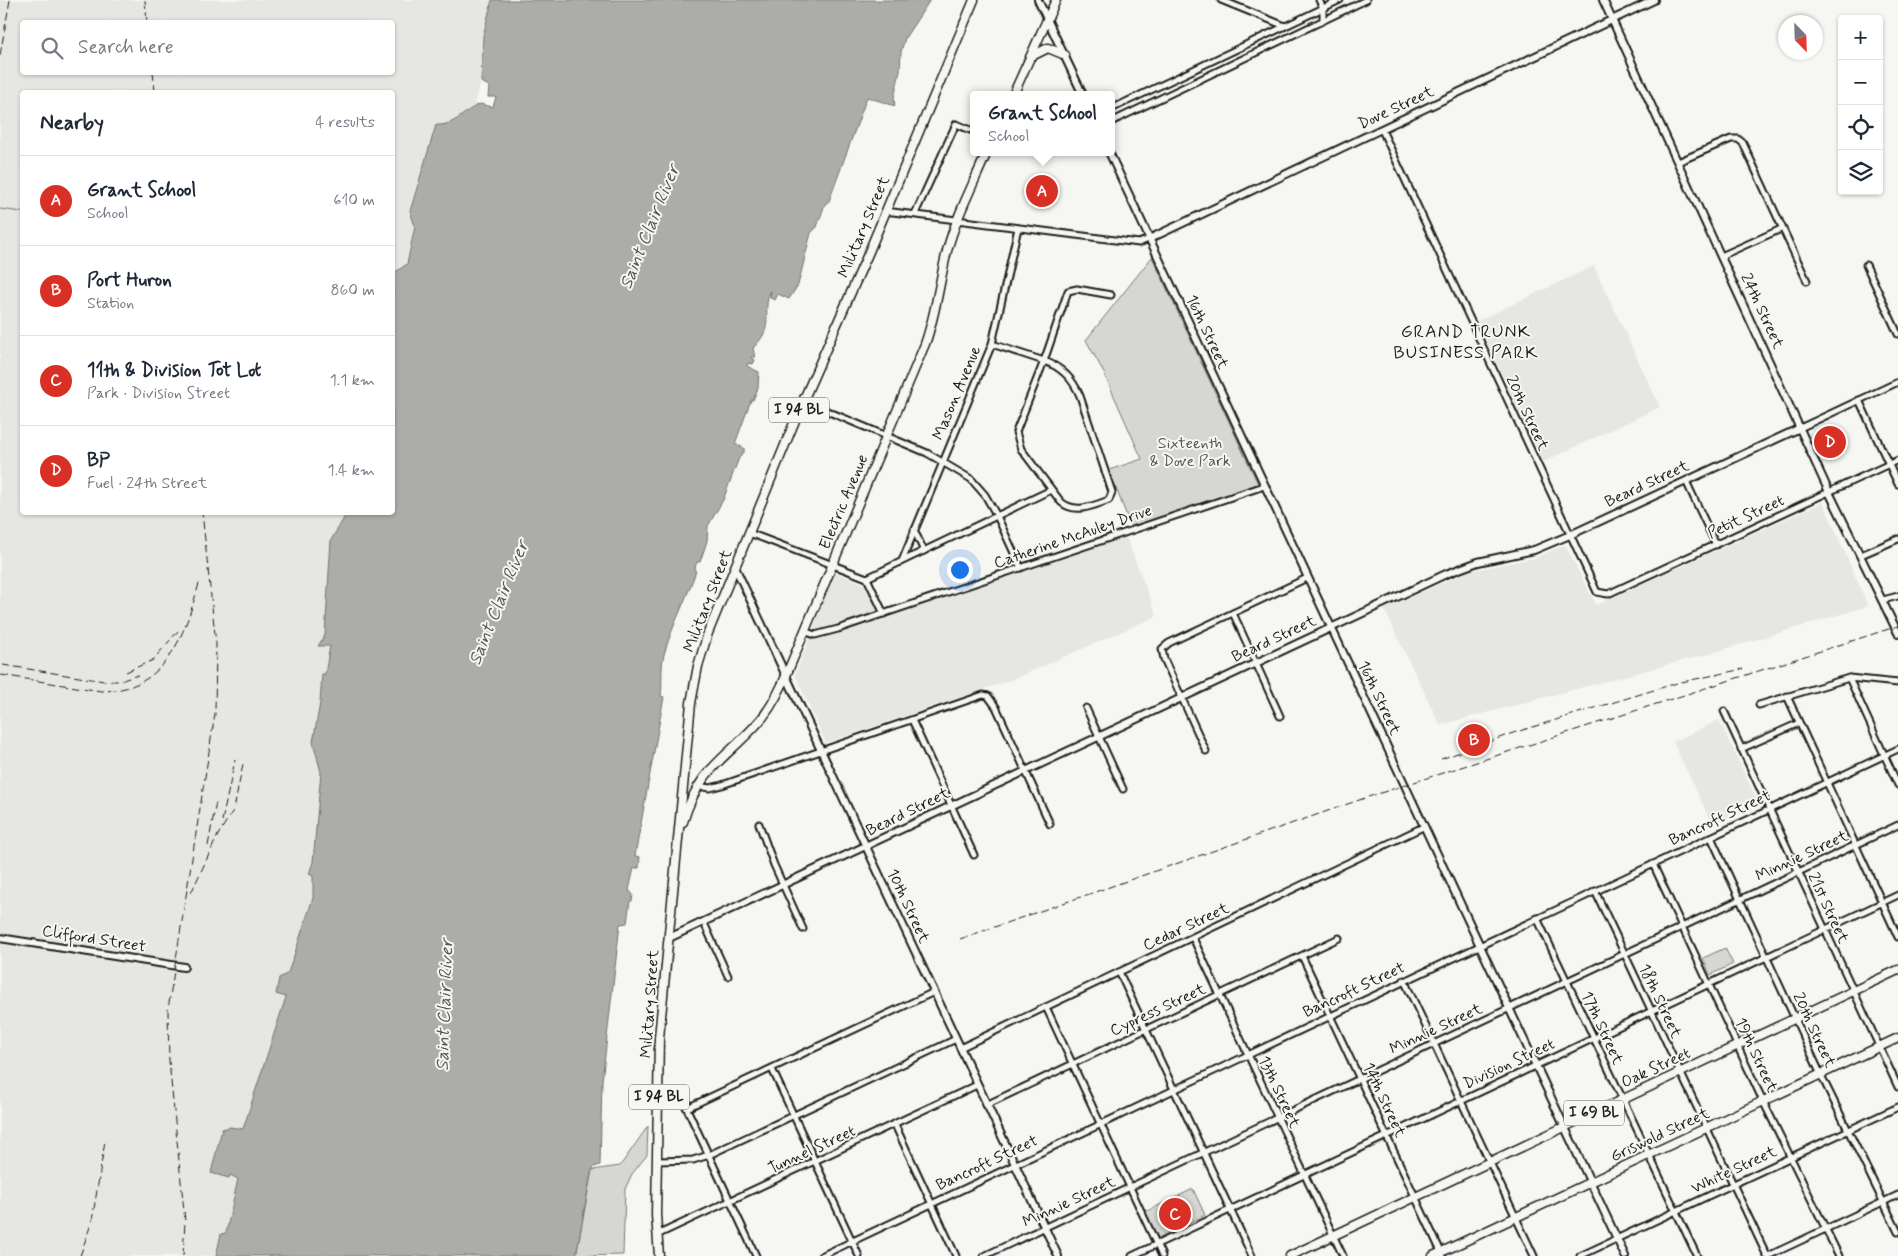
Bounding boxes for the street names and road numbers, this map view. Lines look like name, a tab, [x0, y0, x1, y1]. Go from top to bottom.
street label: Dove Street	[1355, 81, 1438, 135]
street label: Military Street	[833, 172, 895, 281]
street label: 24th Street	[1735, 270, 1789, 353]
street label: 16th Street	[1181, 291, 1234, 373]
street label: Mason Avenue	[928, 342, 986, 443]
street label: 20th Street	[1500, 372, 1554, 455]
road number: I 94 BL	[769, 398, 829, 422]
street label: Electric Avenue	[815, 451, 873, 553]
street label: Beard Street	[1602, 455, 1693, 513]
street label: Petit Street	[1704, 490, 1788, 544]
street label: Catherine McAuley Drive	[991, 500, 1155, 574]
street label: Military Street	[679, 546, 737, 655]
street label: Beard Street	[1229, 610, 1320, 668]
street label: 16th Street	[1353, 657, 1406, 739]
street label: Beard Street	[863, 782, 954, 841]
street label: Bancroft Street	[1666, 785, 1775, 851]
street label: Minnie Street	[1752, 825, 1852, 887]
street label: 10th Street	[882, 865, 935, 947]
street label: 21st Street	[1802, 869, 1854, 947]
street label: Cedar Street	[1140, 898, 1233, 956]
street label: Clifford Street	[40, 920, 148, 960]
street label: Military Street	[636, 949, 664, 1059]
street label: Bancroft Street	[1300, 957, 1409, 1023]
street label: 18th Street	[1634, 961, 1687, 1042]
street label: Cypress Street	[1107, 978, 1210, 1041]
street label: 17th Street	[1576, 988, 1628, 1069]
street label: 20th Street	[1787, 989, 1841, 1072]
street label: Minnie Street	[1386, 998, 1486, 1060]
street label: 19th Street	[1730, 1014, 1783, 1096]
street label: Division Street	[1460, 1034, 1558, 1094]
street label: Oak Street	[1618, 1043, 1694, 1093]
street label: 13th Street	[1253, 1052, 1305, 1132]
street label: 14th Street	[1357, 1059, 1411, 1141]
road number: I 94 BL	[629, 1084, 689, 1110]
road number: I 69 BL	[1564, 1100, 1624, 1126]
street label: Griswold Street	[1607, 1103, 1713, 1167]
street label: Tunnel Street	[765, 1121, 859, 1179]
street label: Bancroft Street	[933, 1130, 1042, 1196]
street label: White Street	[1688, 1141, 1781, 1199]
street label: Minnie Street	[1019, 1171, 1119, 1233]

